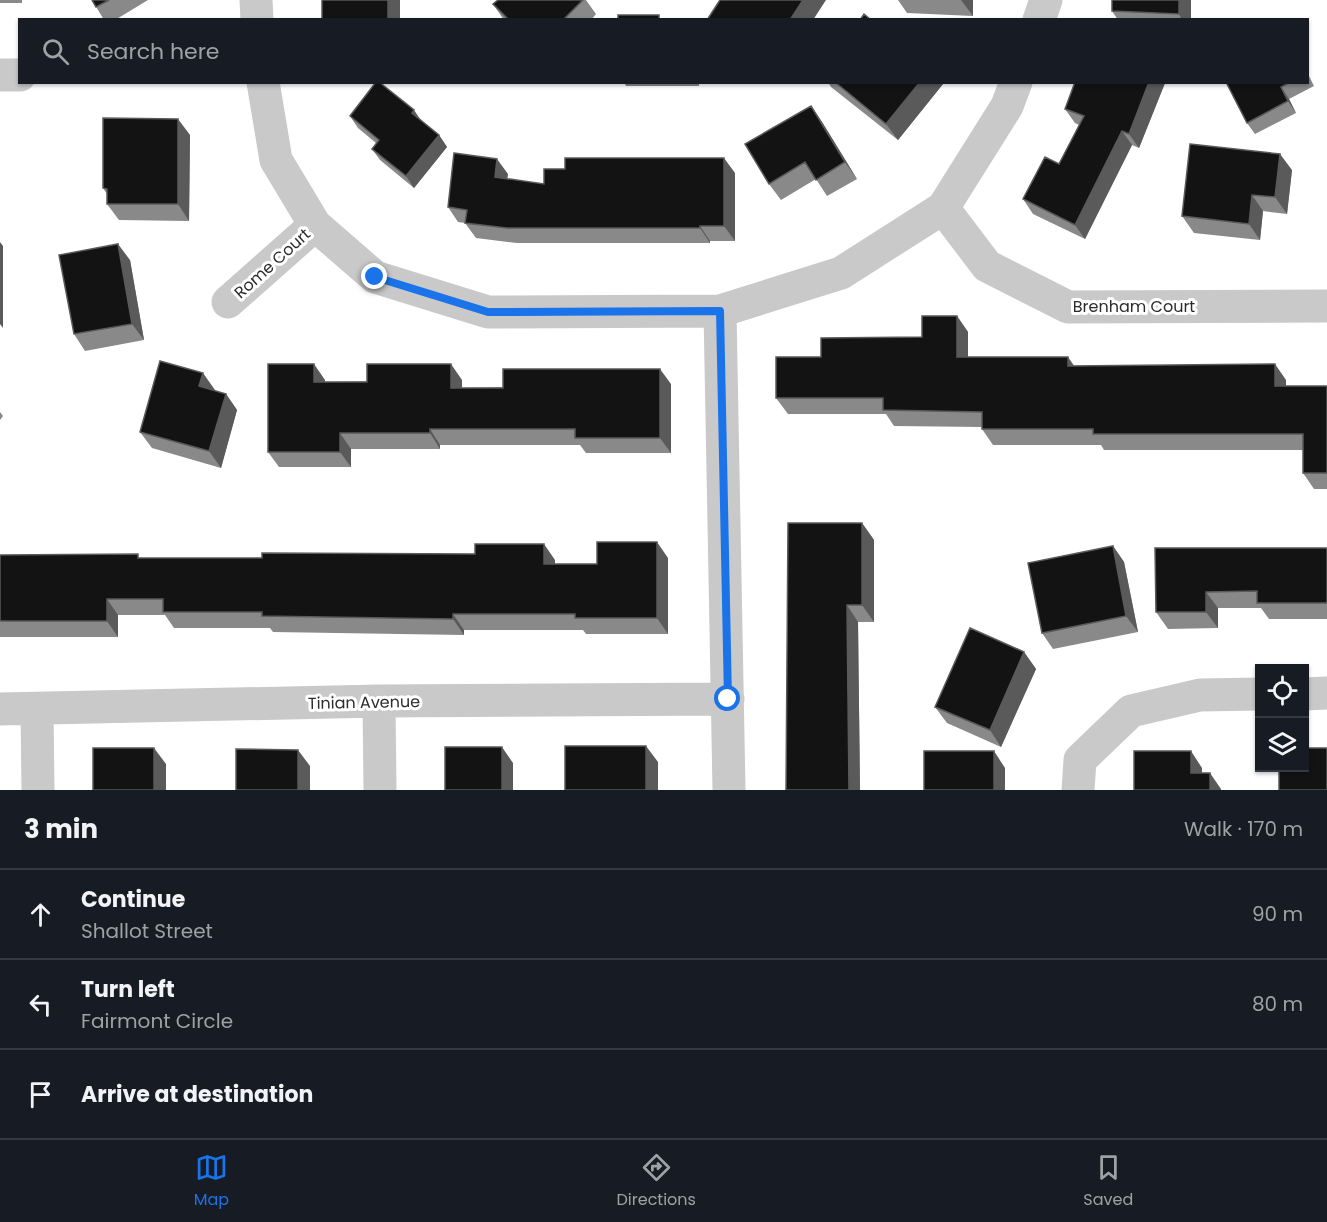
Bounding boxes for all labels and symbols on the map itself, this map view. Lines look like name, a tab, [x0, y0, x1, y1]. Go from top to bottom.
street label: Rome Court	[229, 223, 316, 304]
route end	[361, 263, 387, 289]
street label: Brenham Court	[1073, 295, 1195, 318]
route start	[714, 685, 740, 711]
street label: Tinian Avenue	[308, 690, 420, 715]

